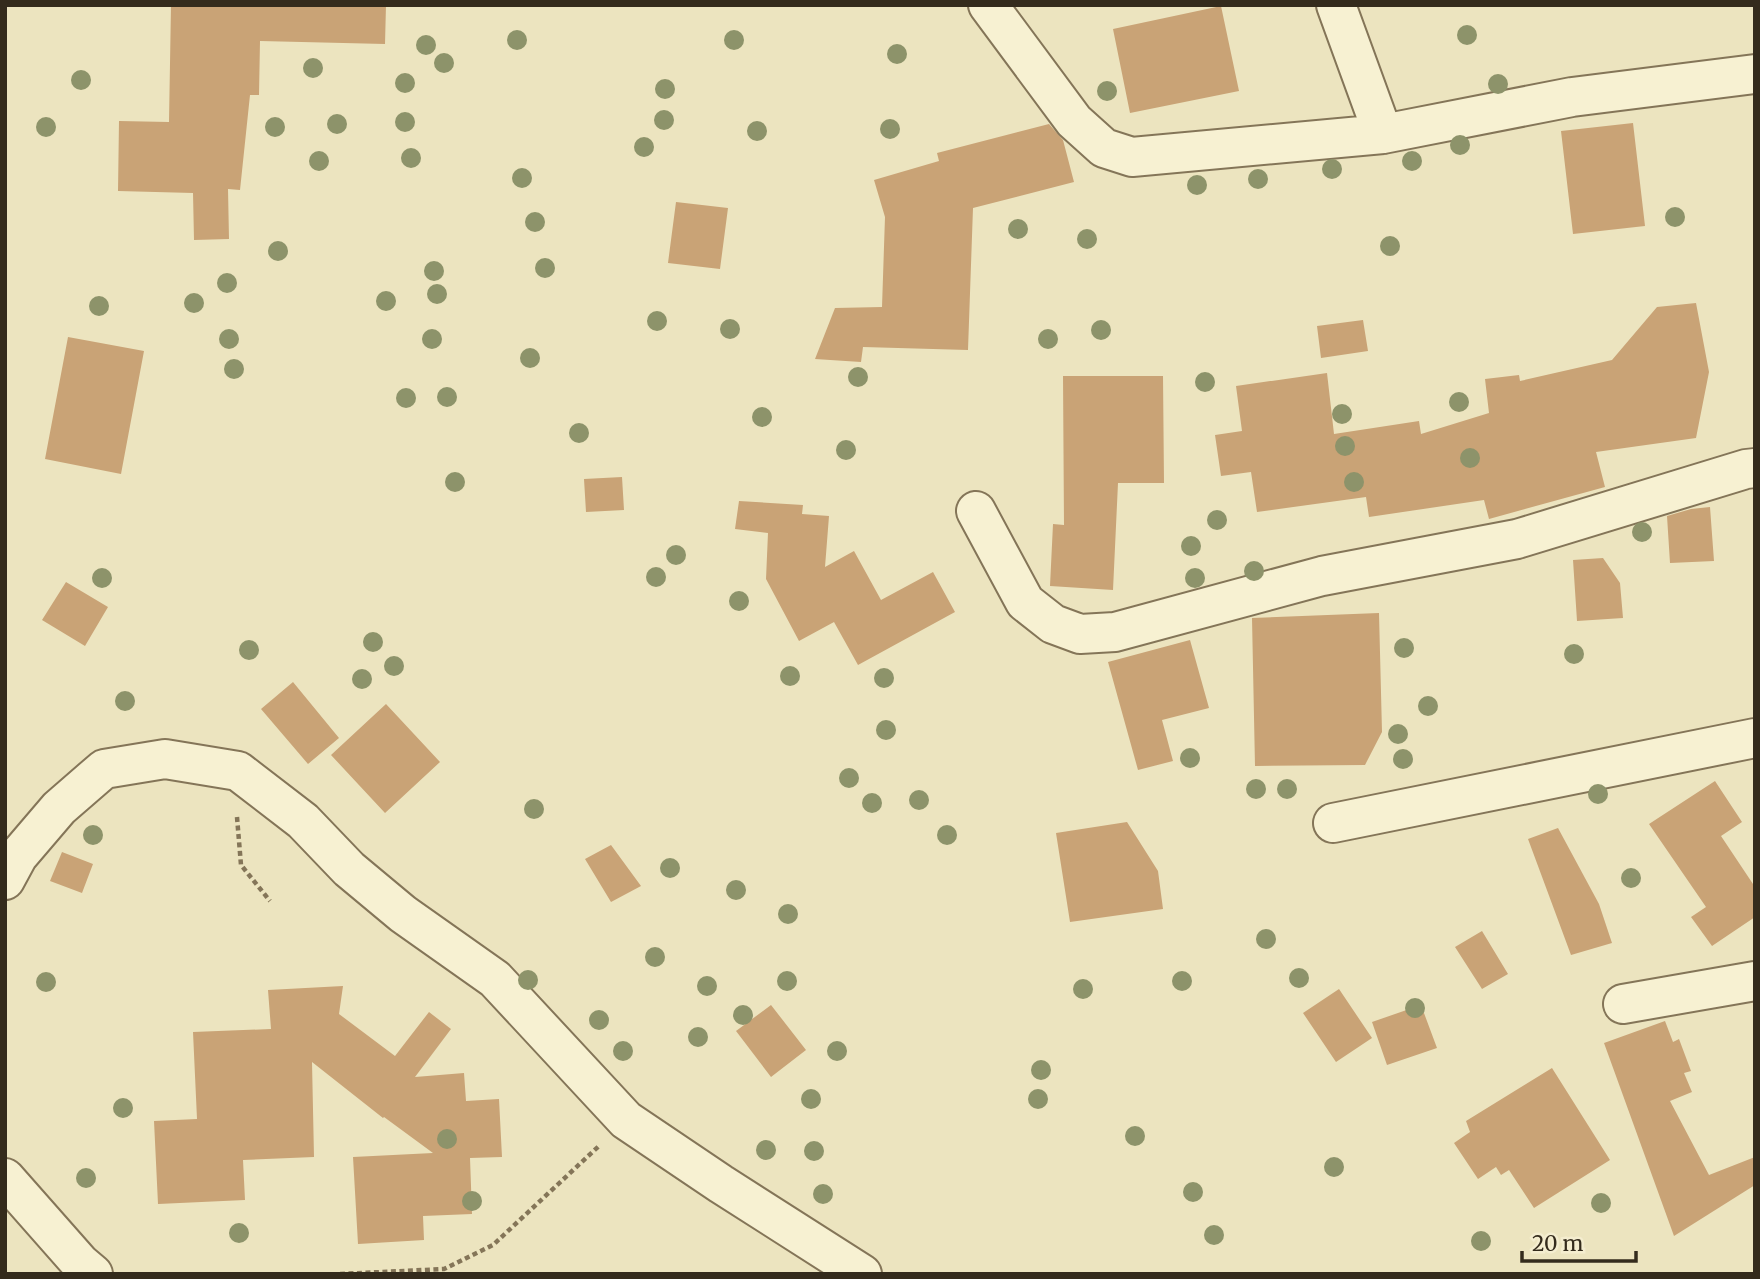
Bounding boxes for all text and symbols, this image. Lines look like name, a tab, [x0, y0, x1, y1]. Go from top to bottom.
scale bar	[1522, 1220, 1636, 1264]
text: 20 m	[1532, 1230, 1584, 1257]

